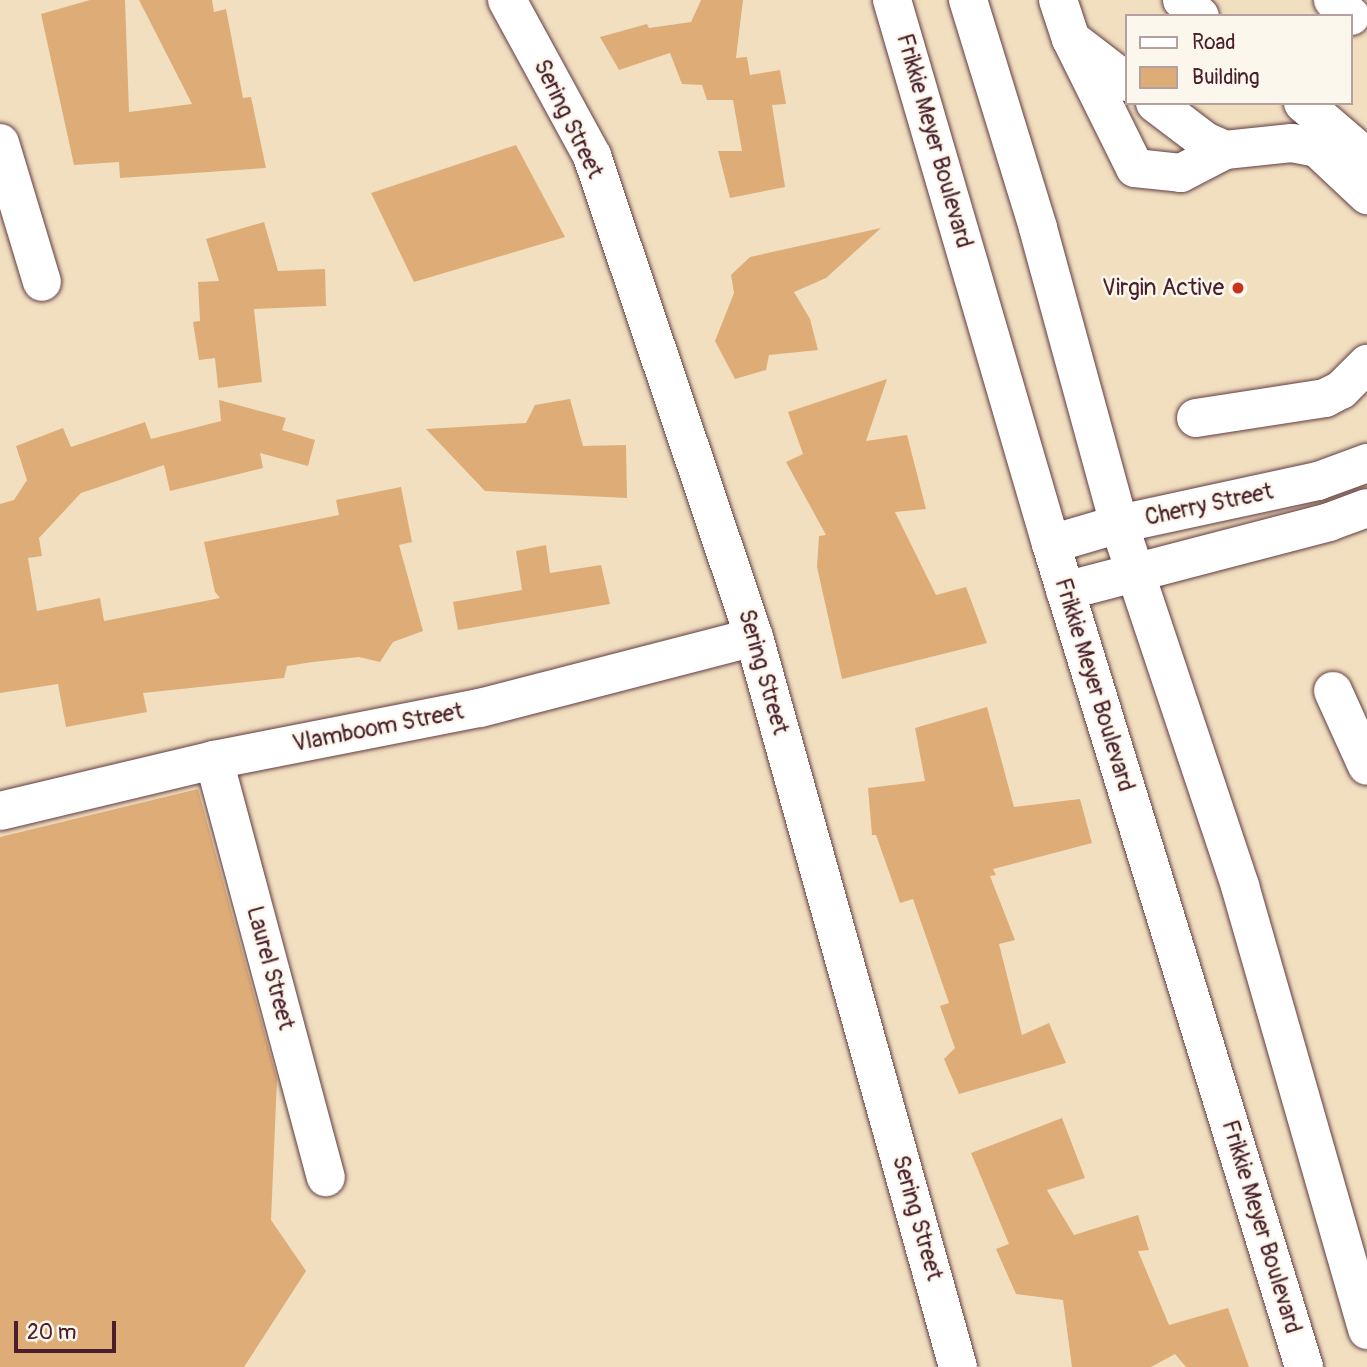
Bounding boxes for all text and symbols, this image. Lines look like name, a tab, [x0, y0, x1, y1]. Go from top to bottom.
legend	[1126, 14, 1353, 105]
text: Road	[1192, 29, 1236, 56]
street label: Frikkie Meyer Boulevard	[890, 31, 978, 251]
street label: Sering Street	[527, 55, 609, 183]
text: Building	[1192, 64, 1259, 91]
place label: Virgin Active	[1102, 274, 1224, 302]
marker: Virgin Active	[1230, 280, 1246, 296]
street label: Cherry Street	[1143, 478, 1275, 532]
street label: Frikkie Meyer Boulevard	[1048, 575, 1140, 795]
street label: Sering Street	[732, 606, 794, 738]
street label: Vlamboom Street	[290, 698, 466, 758]
street label: Laurel Street	[240, 903, 300, 1033]
street label: Frikkie Meyer Boulevard	[1215, 1117, 1307, 1337]
street label: Sering Street	[886, 1152, 948, 1284]
scale bar	[18, 1308, 119, 1352]
text: 20 m	[27, 1319, 76, 1346]

